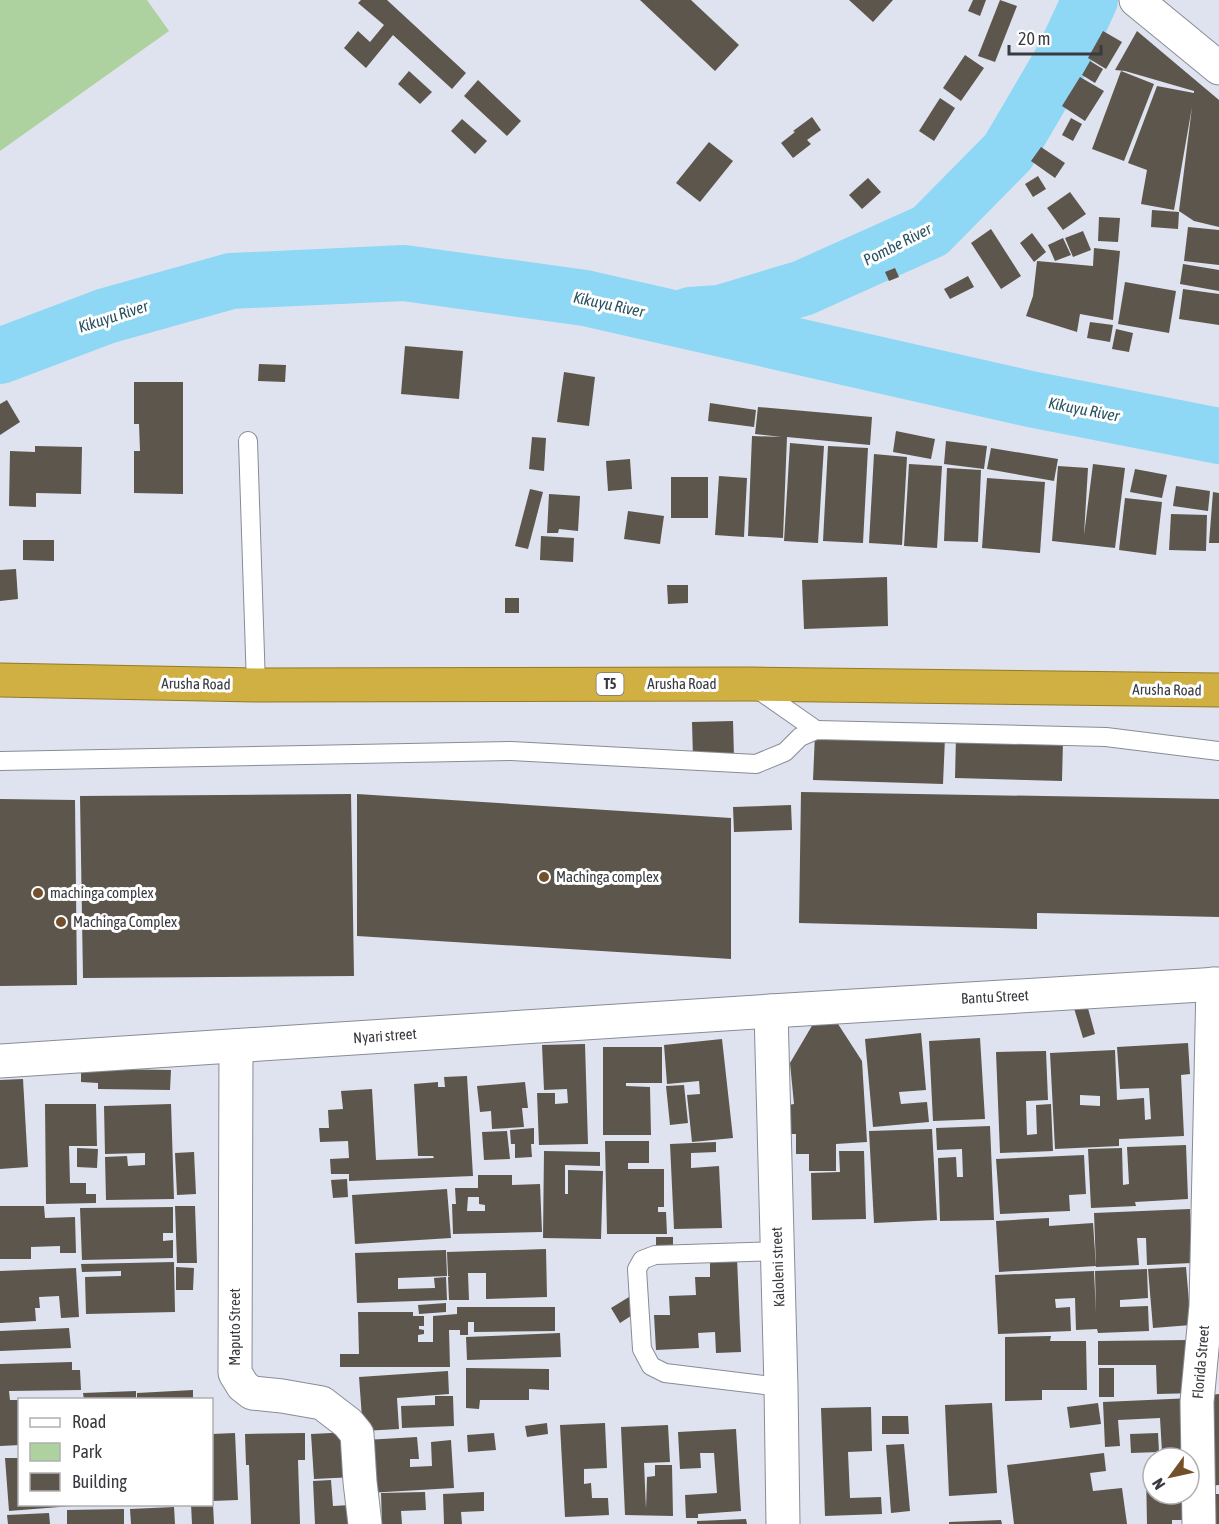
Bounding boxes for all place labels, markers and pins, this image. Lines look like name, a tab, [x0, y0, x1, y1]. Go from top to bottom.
place label: Machinga complex	[556, 868, 659, 885]
marker: Machinga complex	[537, 870, 551, 884]
place label: machinga complex	[50, 884, 154, 901]
marker: machinga complex	[31, 886, 45, 900]
place label: Machinga Complex	[73, 913, 177, 930]
marker: Machinga Complex	[54, 915, 68, 929]

